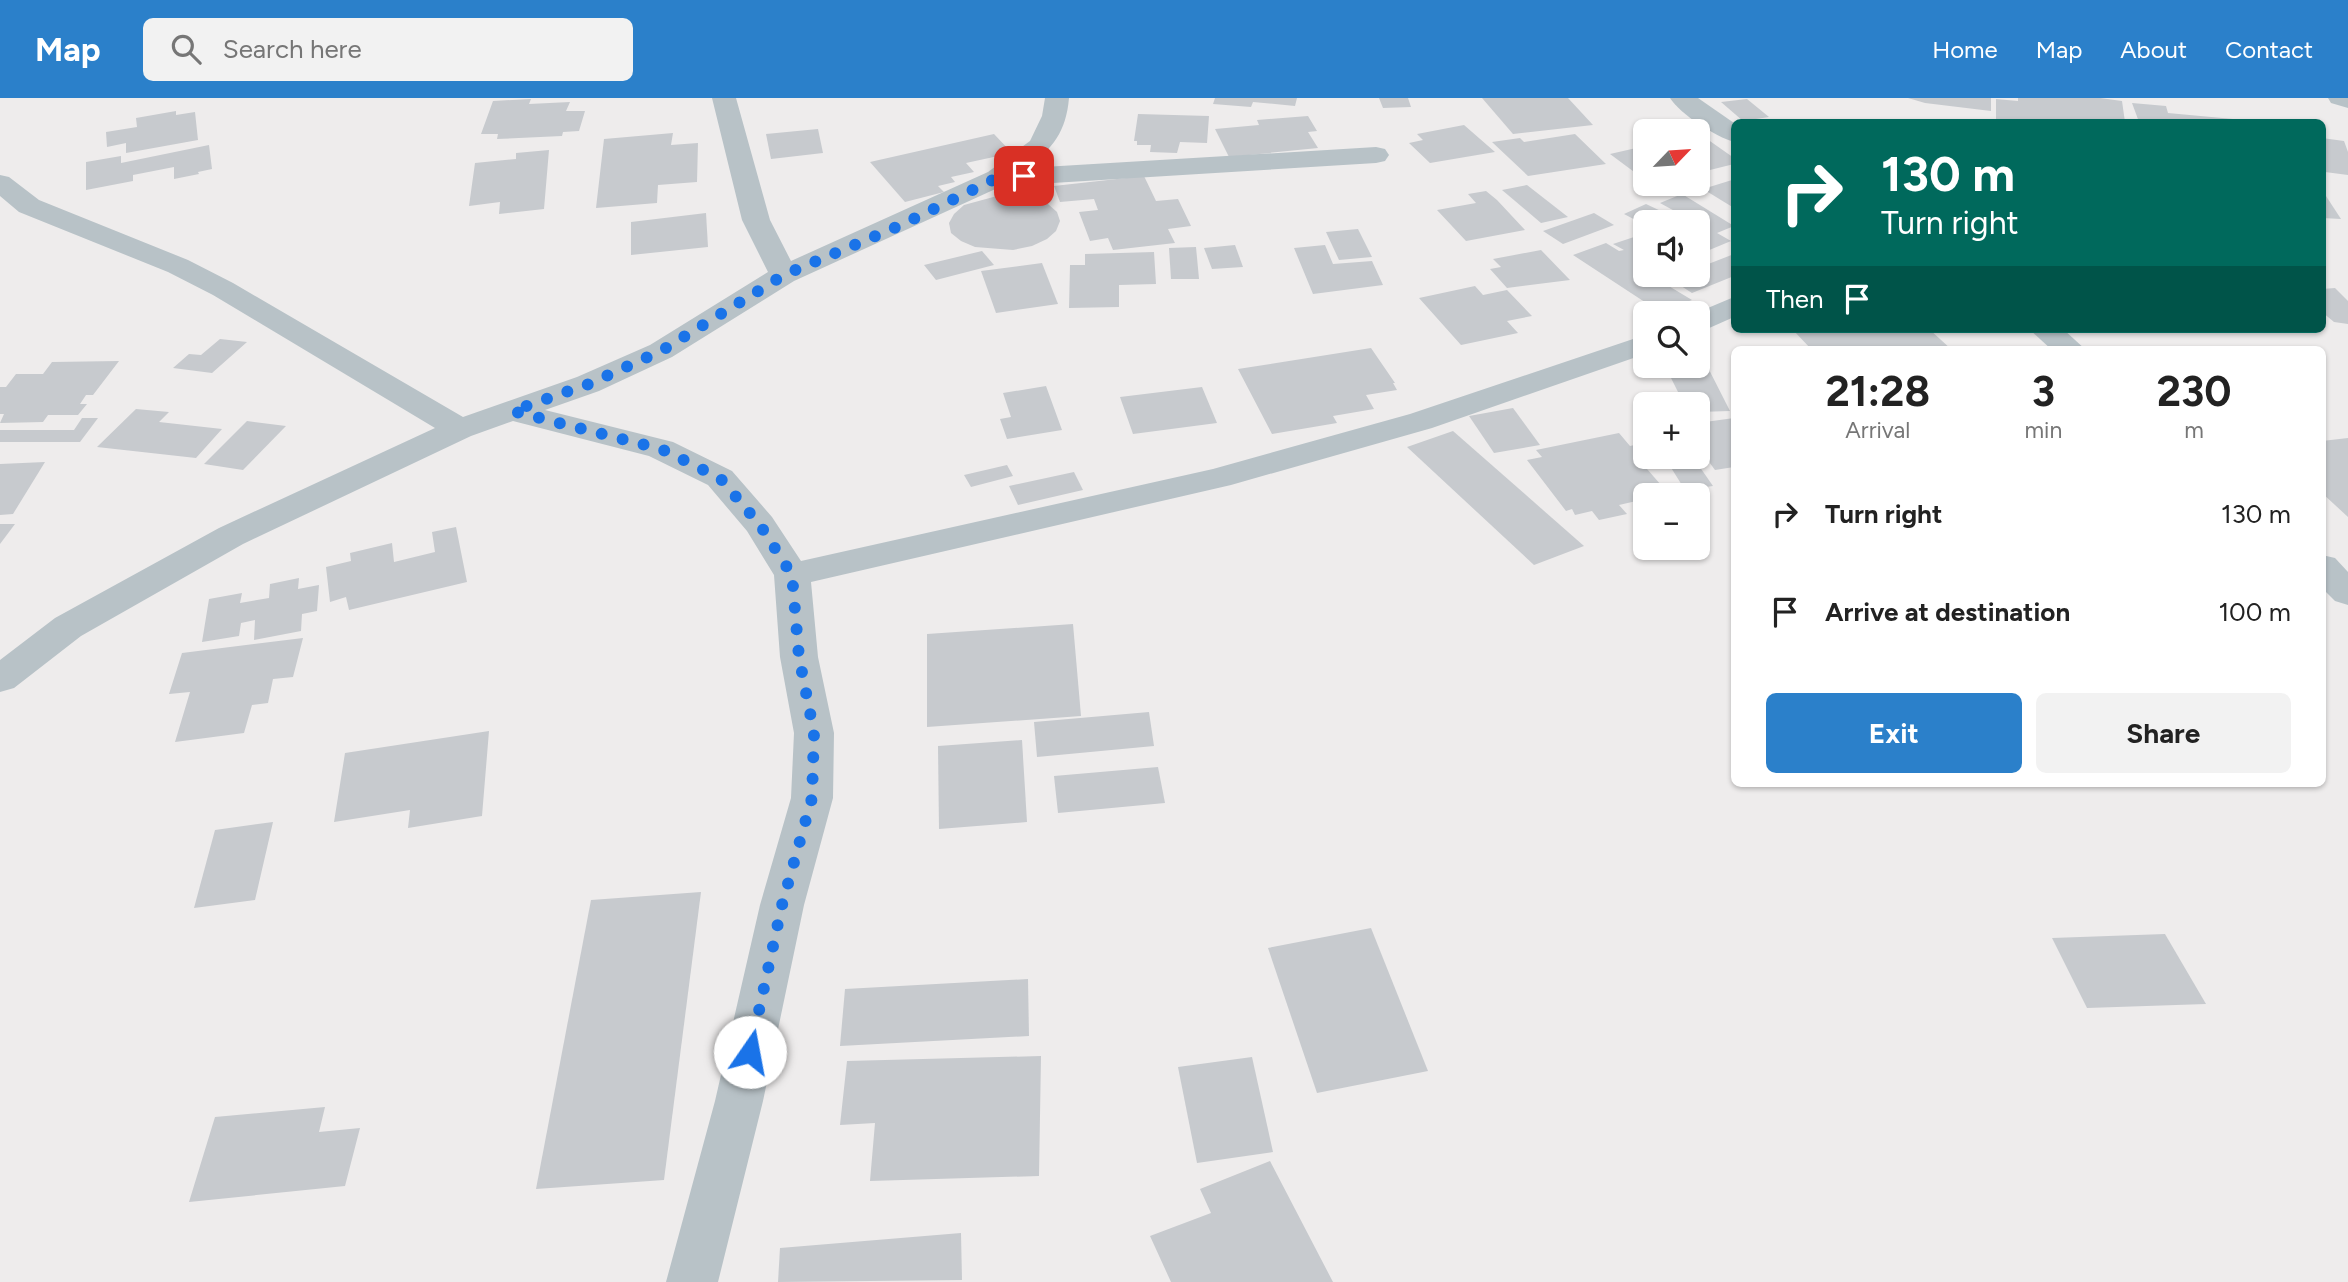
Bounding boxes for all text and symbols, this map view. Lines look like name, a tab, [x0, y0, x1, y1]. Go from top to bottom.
search box	[143, 18, 633, 81]
text: Map	[35, 30, 101, 69]
icon: search	[167, 30, 205, 68]
text: Search here	[223, 33, 362, 65]
text: Home	[1932, 35, 1998, 64]
text: Map	[2036, 35, 2082, 64]
text: About	[2120, 35, 2187, 64]
text: Contact	[2225, 35, 2313, 64]
north arrow	[1633, 119, 1710, 196]
map controls	[1633, 119, 1710, 560]
text: 130 m	[1881, 144, 2015, 203]
pin	[994, 146, 1054, 206]
icon: right	[1766, 147, 1857, 238]
icon: arrive	[1005, 157, 1043, 195]
text: Turn right	[1881, 204, 2019, 242]
button: sound	[1633, 210, 1710, 287]
icon: arrive	[1838, 280, 1876, 318]
text: Then	[1766, 283, 1824, 315]
button: search	[1633, 301, 1710, 378]
text: 21:28	[1825, 366, 1930, 417]
text: 3	[2032, 366, 2055, 417]
text: 230	[2157, 366, 2232, 417]
button: +	[1633, 392, 1710, 469]
text: Arrival	[1845, 416, 1910, 444]
text: min	[2025, 416, 2062, 444]
text: m	[2184, 416, 2204, 444]
button: −	[1633, 483, 1710, 560]
icon: right	[1766, 495, 1804, 533]
text: Turn right	[1825, 498, 1942, 530]
text: 130 m	[2221, 498, 2291, 530]
icon: arrive	[1766, 593, 1804, 631]
text: Arrive at destination	[1825, 596, 2070, 628]
text: 100 m	[2218, 596, 2291, 628]
button: Exit	[1766, 693, 2022, 773]
button: Share	[2036, 693, 2291, 773]
position arrow	[713, 1015, 787, 1089]

